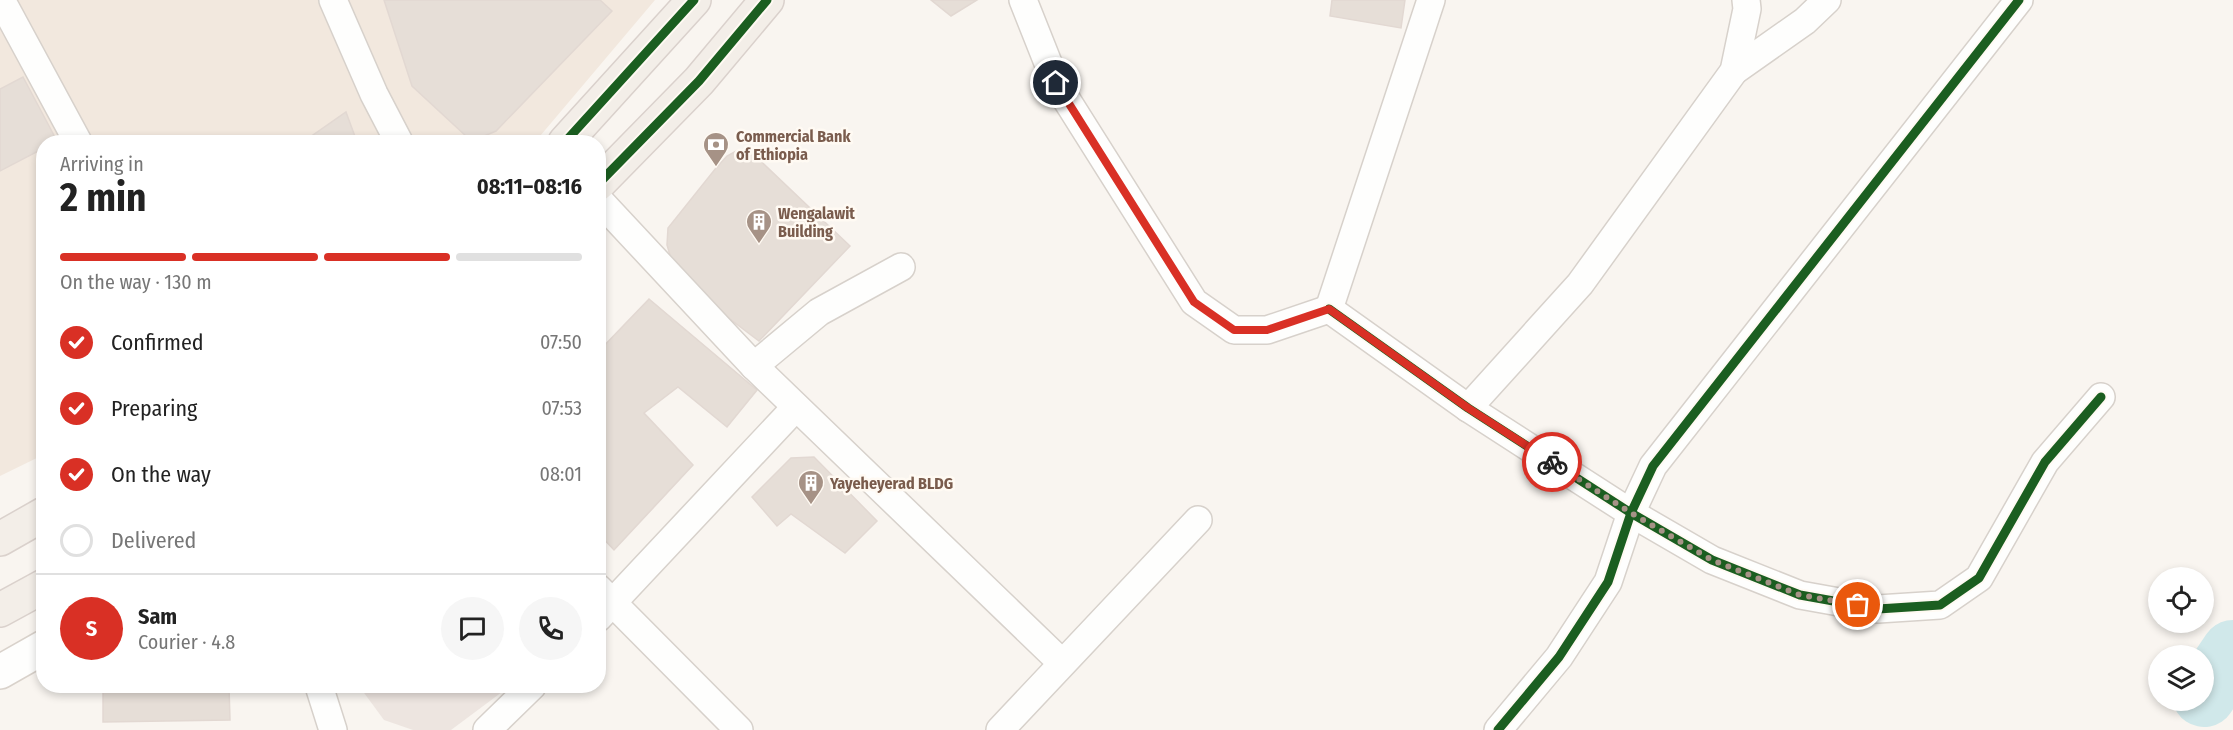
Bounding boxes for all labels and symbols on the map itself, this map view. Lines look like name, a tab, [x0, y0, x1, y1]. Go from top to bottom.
pin	[1030, 57, 1081, 108]
place label: Commercial Bank of Ethiopia	[736, 127, 851, 164]
bank icon: Commercial Bank of Ethiopia	[701, 130, 731, 168]
place label: Wengalawit Building	[778, 204, 855, 241]
building icon: Wengalawit Building	[744, 207, 774, 245]
courier	[1522, 432, 1582, 492]
building icon: Yayeheyerad BLDG	[796, 468, 826, 506]
place label: Yayeheyerad BLDG	[829, 474, 953, 493]
pin	[1832, 579, 1883, 630]

